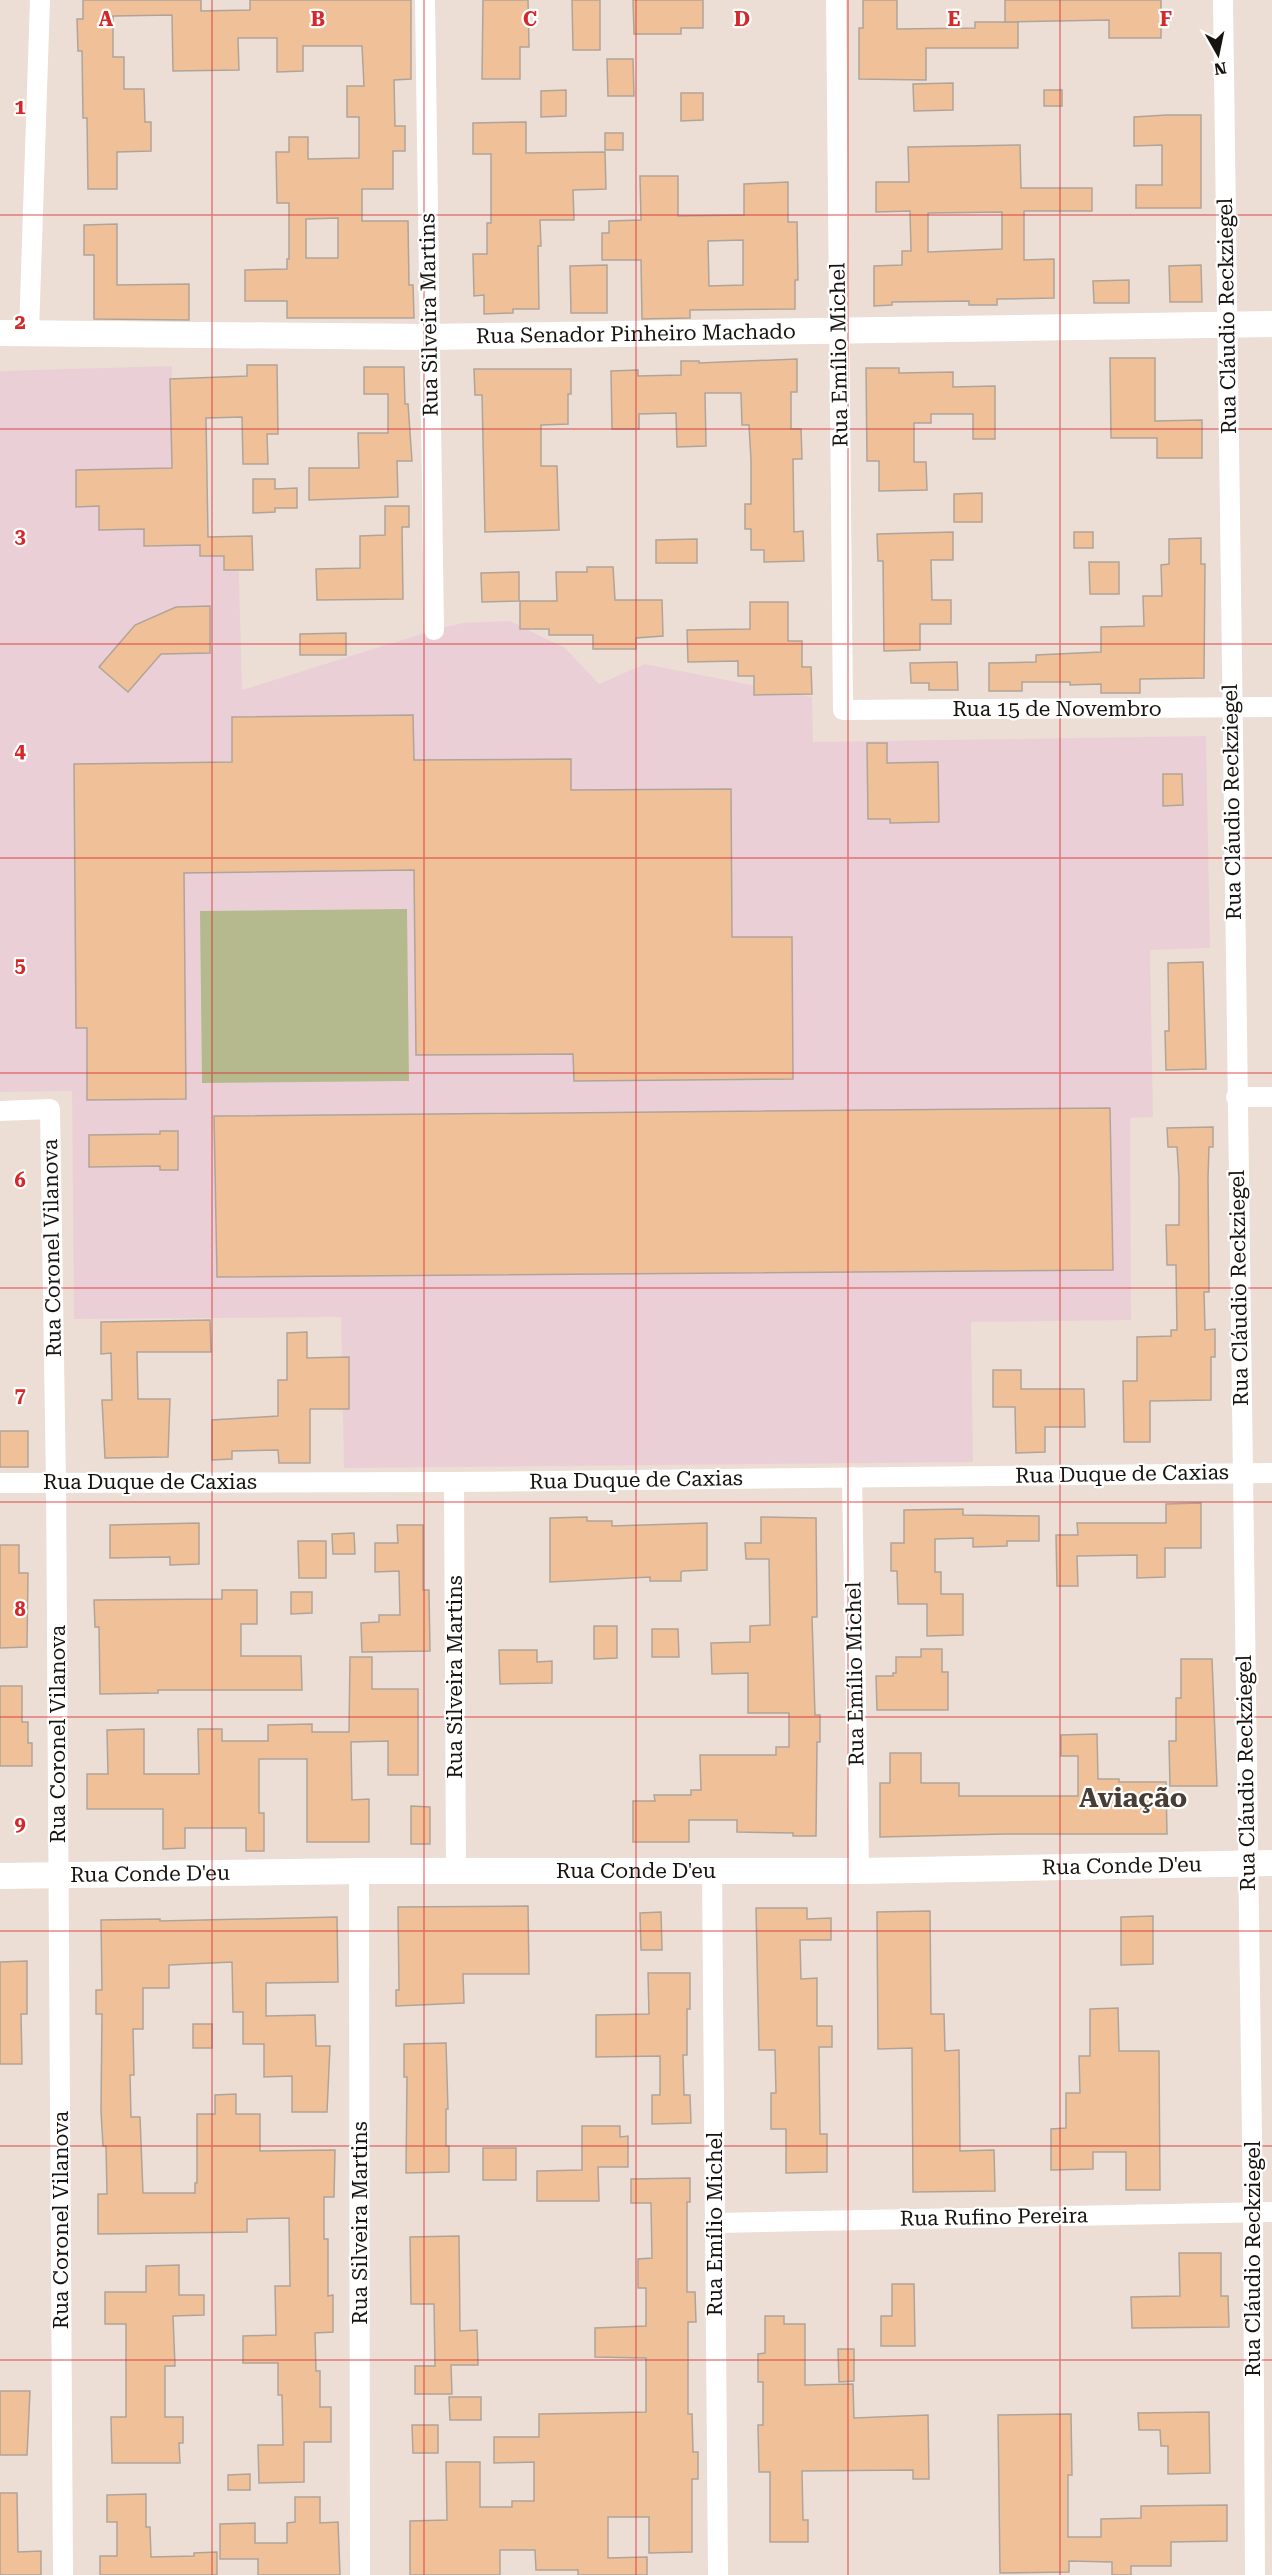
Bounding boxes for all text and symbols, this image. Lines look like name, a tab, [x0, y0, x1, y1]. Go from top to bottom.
text: A	[99, 7, 114, 31]
text: B	[311, 7, 325, 31]
text: C	[523, 7, 537, 31]
text: D	[734, 7, 750, 31]
text: E	[948, 7, 961, 31]
text: F	[1160, 7, 1172, 31]
north arrow	[1188, 24, 1248, 84]
text: N	[1213, 58, 1228, 79]
text: 1	[14, 95, 26, 119]
street label: Rua Cláudio Reckziegel	[1213, 197, 1241, 434]
street label: Rua Silveira Martins	[415, 213, 443, 417]
street label: Rua Emílio Michel	[825, 262, 853, 447]
text: 2	[14, 310, 26, 334]
street label: Rua Senador Pinheiro Machado	[476, 319, 796, 348]
text: 3	[14, 524, 26, 548]
street label: Rua Cláudio Reckziegel	[1218, 683, 1246, 920]
street label: Rua 15 de Novembro	[952, 697, 1162, 721]
text: 4	[14, 739, 26, 763]
text: 5	[14, 953, 26, 977]
street label: Rua Coronel Vilanova	[38, 1138, 66, 1357]
text: 6	[14, 1168, 26, 1192]
street label: Rua Cláudio Reckziegel	[1225, 1169, 1253, 1406]
text: 7	[14, 1383, 26, 1407]
street label: Rua Duque de Caxias	[1015, 1460, 1229, 1488]
street label: Rua Duque de Caxias	[529, 1466, 743, 1494]
street label: Rua Duque de Caxias	[43, 1470, 257, 1494]
street label: Rua Silveira Martins	[443, 1575, 467, 1779]
street label: Rua Emílio Michel	[841, 1581, 869, 1766]
text: 8	[14, 1597, 26, 1621]
street label: Rua Coronel Vilanova	[46, 1624, 70, 1843]
street label: Rua Cláudio Reckziegel	[1232, 1654, 1260, 1891]
district label: Aviação	[1079, 1782, 1187, 1814]
text: 9	[14, 1812, 26, 1836]
street label: Rua Conde D'eu	[1042, 1852, 1202, 1879]
street label: Rua Conde D'eu	[556, 1859, 716, 1883]
street label: Rua Conde D'eu	[70, 1861, 230, 1887]
street label: Rua Coronel Vilanova	[49, 2110, 73, 2329]
street label: Rua Silveira Martins	[348, 2121, 372, 2325]
street label: Rua Emílio Michel	[703, 2131, 727, 2316]
street label: Rua Cláudio Reckziegel	[1241, 2140, 1265, 2377]
street label: Rua Rufino Pereira	[900, 2203, 1089, 2231]

